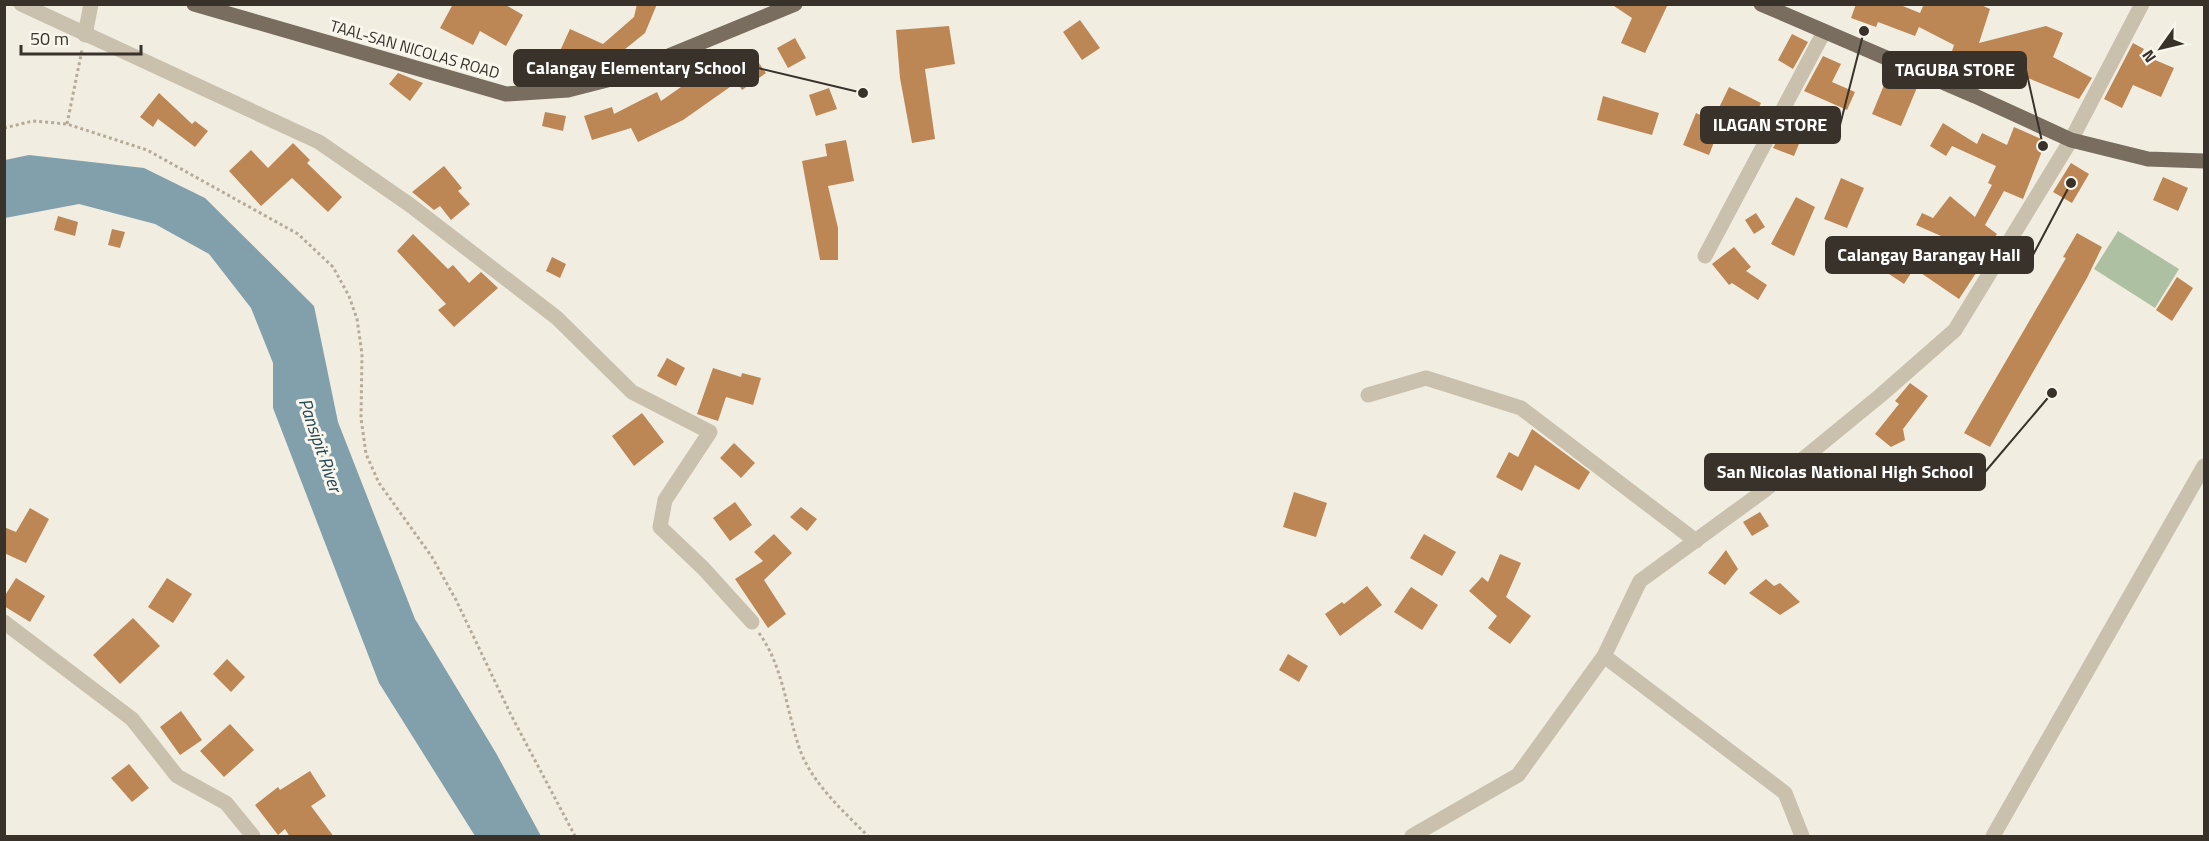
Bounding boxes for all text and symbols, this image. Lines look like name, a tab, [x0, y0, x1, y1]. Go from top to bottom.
street label: TAAL-SAN NICOLAS ROAD	[327, 13, 503, 85]
scale bar	[21, 18, 141, 56]
north arrow	[2131, 18, 2191, 78]
text: 50 m	[30, 25, 69, 52]
text: N	[2136, 45, 2162, 68]
callout: Calangay Elementary School	[514, 50, 758, 86]
callout: TAGUBA STORE	[1883, 52, 2026, 88]
text: Calangay Elementary School	[526, 54, 746, 81]
text: TAGUBA STORE	[1895, 56, 2015, 83]
callout: ILAGAN STORE	[1701, 107, 1840, 143]
text: ILAGAN STORE	[1713, 111, 1827, 138]
callout: Calangay Barangay Hall	[1826, 237, 2033, 273]
text: Calangay Barangay Hall	[1837, 241, 2021, 268]
water label: Pansipit River	[292, 394, 350, 497]
callout: San Nicolas National High School	[1705, 454, 1985, 490]
text: San Nicolas National High School	[1717, 458, 1973, 485]

